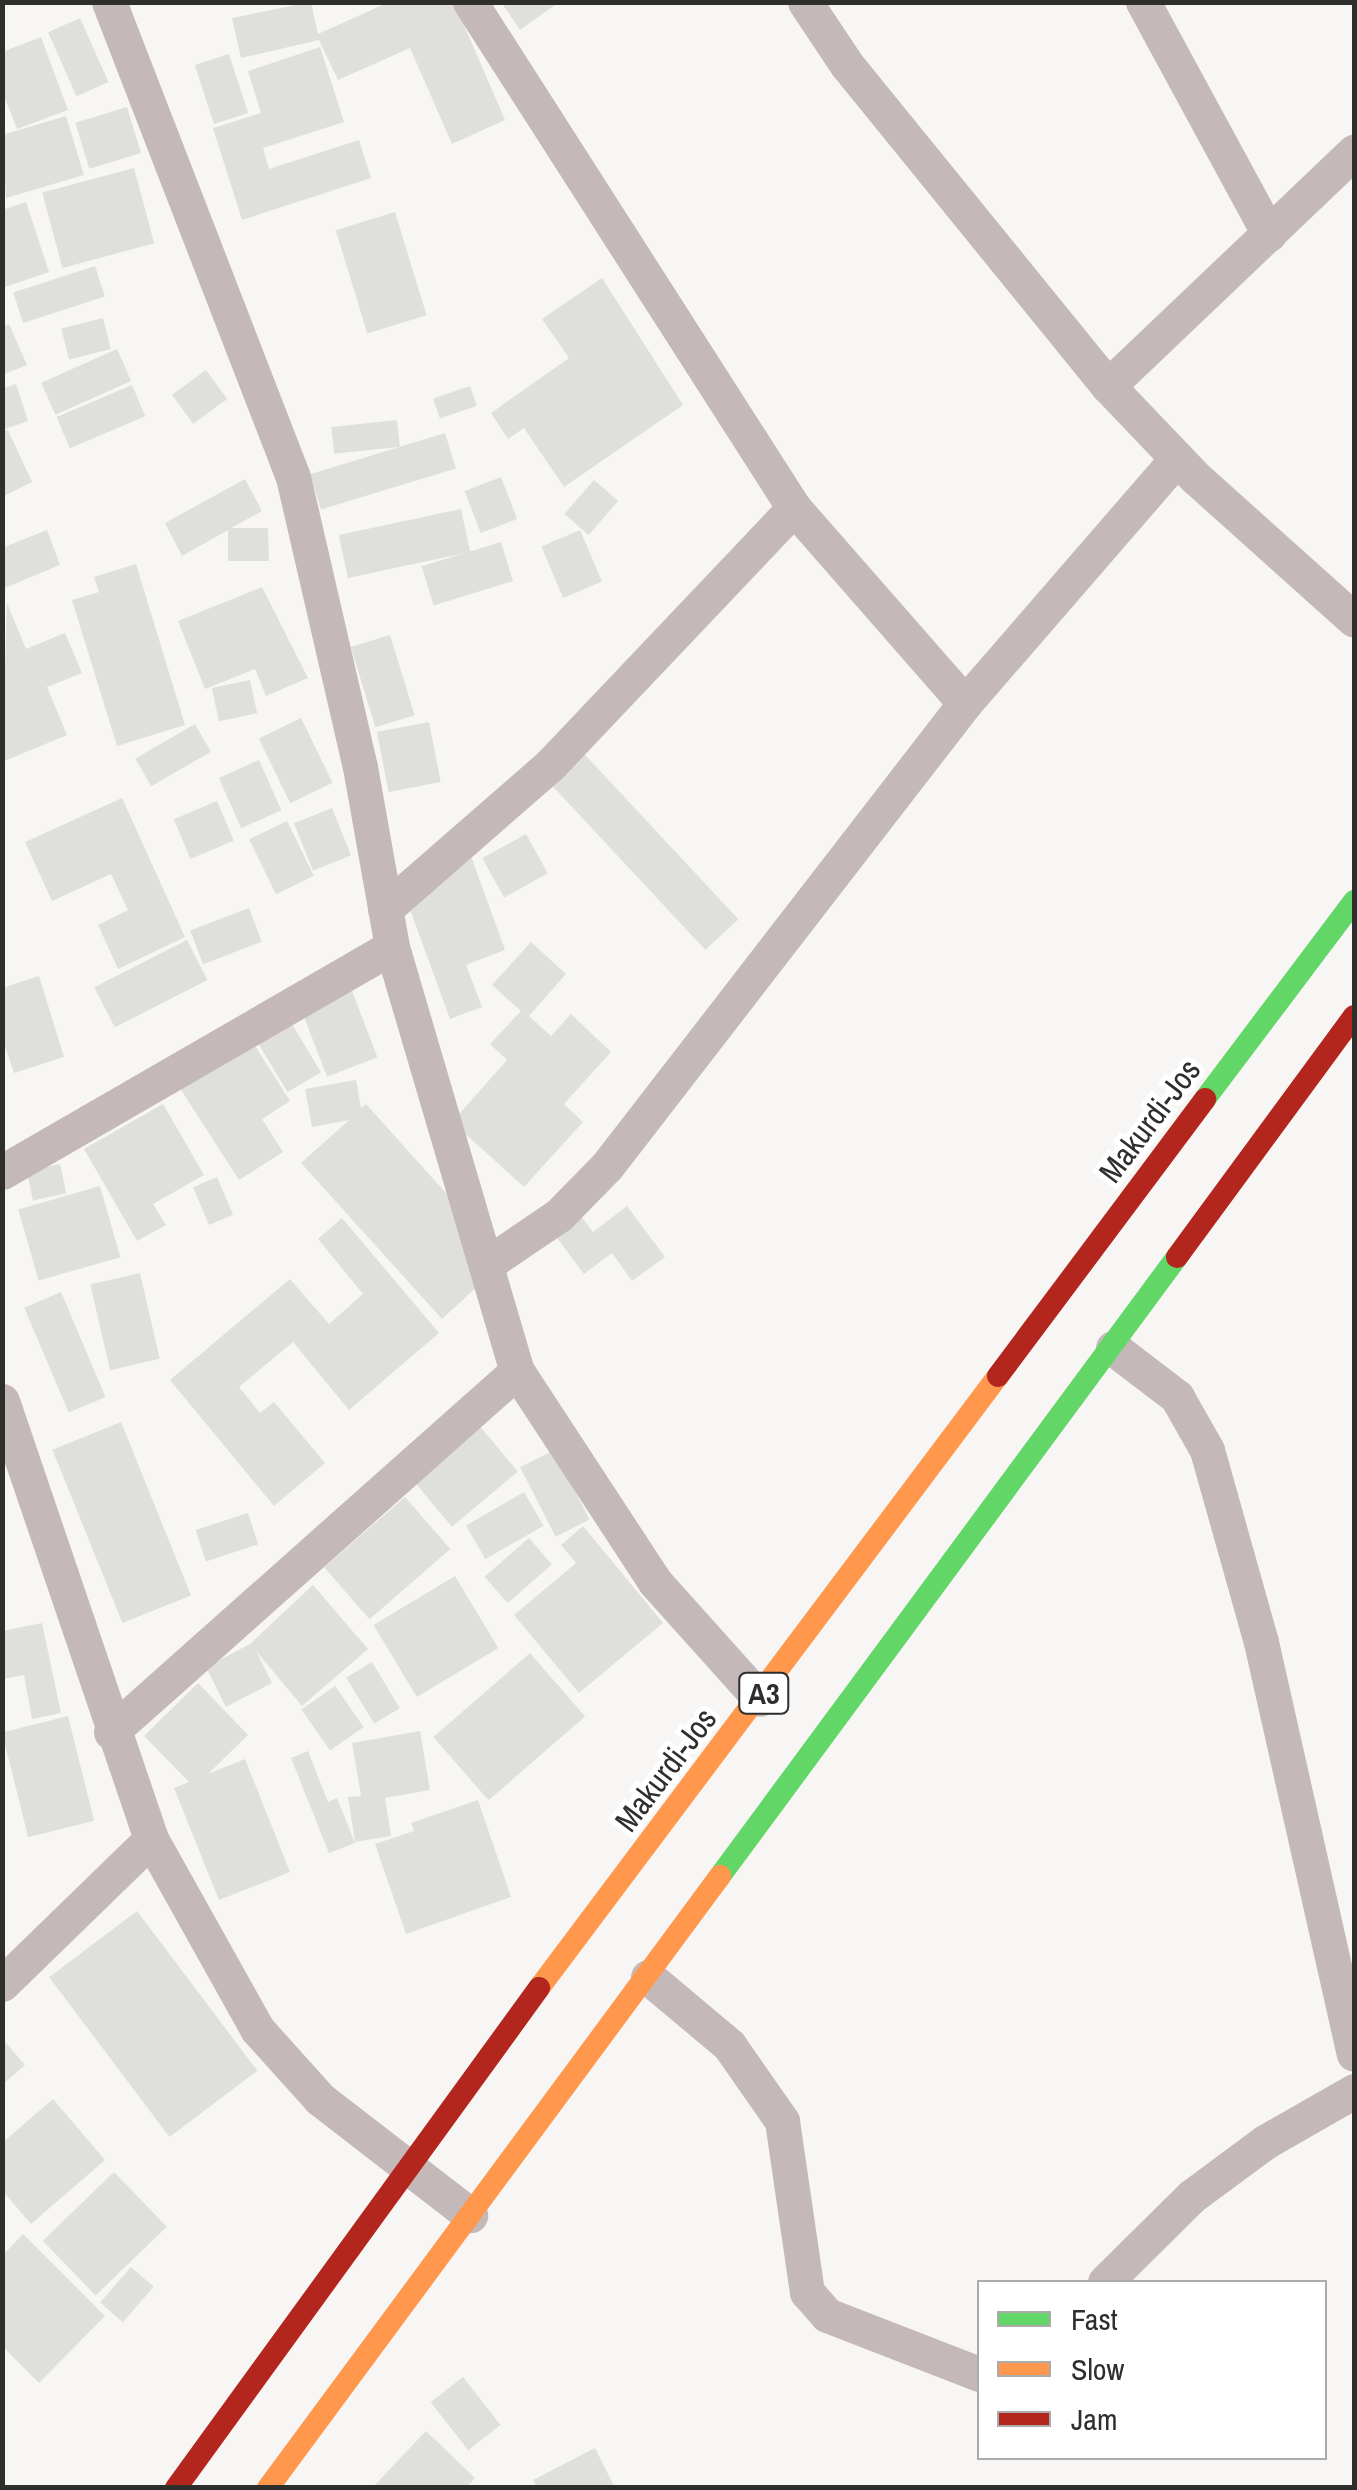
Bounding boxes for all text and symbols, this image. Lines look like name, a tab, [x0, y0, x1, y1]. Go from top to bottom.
street label: Makurdi-Jos	[1091, 1052, 1209, 1190]
road number: A3	[736, 1668, 792, 1718]
street label: Makurdi-Jos	[607, 1701, 725, 1839]
legend	[977, 2280, 1327, 2460]
text: Fast	[1071, 2299, 1118, 2339]
text: Slow	[1071, 2349, 1124, 2389]
text: Jam	[1071, 2399, 1117, 2439]

